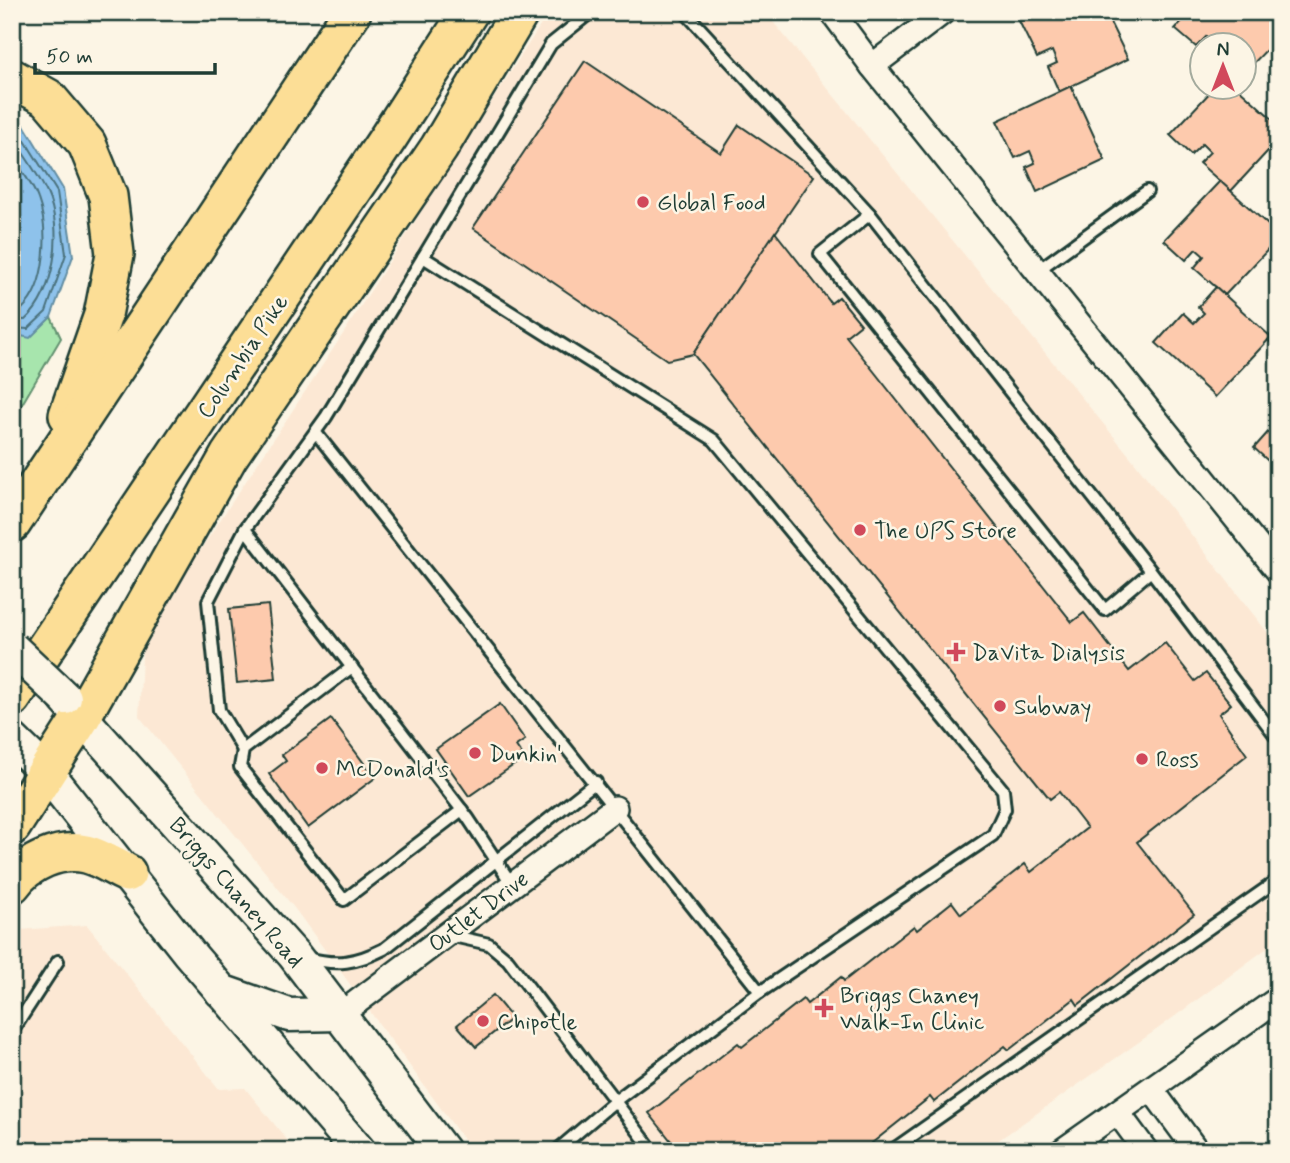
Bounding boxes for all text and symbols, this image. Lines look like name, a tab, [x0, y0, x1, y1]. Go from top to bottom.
scale bar	[35, 32, 215, 76]
north arrow	[1188, 32, 1258, 102]
text: N	[1217, 38, 1229, 63]
text: 50 m	[46, 43, 93, 71]
place label: Global Food	[657, 189, 766, 219]
marker: Global Food	[635, 194, 651, 210]
street label: Columbia Pike	[191, 289, 296, 425]
place label: The UPS Store	[874, 517, 1017, 547]
marker: The UPS Store	[852, 522, 868, 538]
place label: DaVita Dialysis	[972, 639, 1125, 669]
marker: DaVita Dialysis	[946, 642, 966, 662]
place label: Subway	[1014, 693, 1091, 723]
marker: Subway	[992, 698, 1008, 714]
place label: Dunkin'	[489, 740, 562, 770]
marker: Dunkin'	[467, 745, 483, 761]
place label: Ross	[1156, 746, 1199, 776]
marker: Ross	[1134, 751, 1150, 767]
place label: McDonald's	[336, 755, 449, 785]
marker: McDonald's	[314, 760, 330, 776]
street label: Briggs Chaney Road	[160, 811, 309, 976]
street label: Outlet Drive	[423, 865, 536, 960]
place label: Briggs Chaney Walk-In Clinic	[840, 982, 985, 1038]
marker: Briggs Chaney Walk-In Clinic	[814, 998, 834, 1018]
place label: Chipotle	[497, 1008, 578, 1038]
marker: Chipotle	[475, 1013, 491, 1029]

